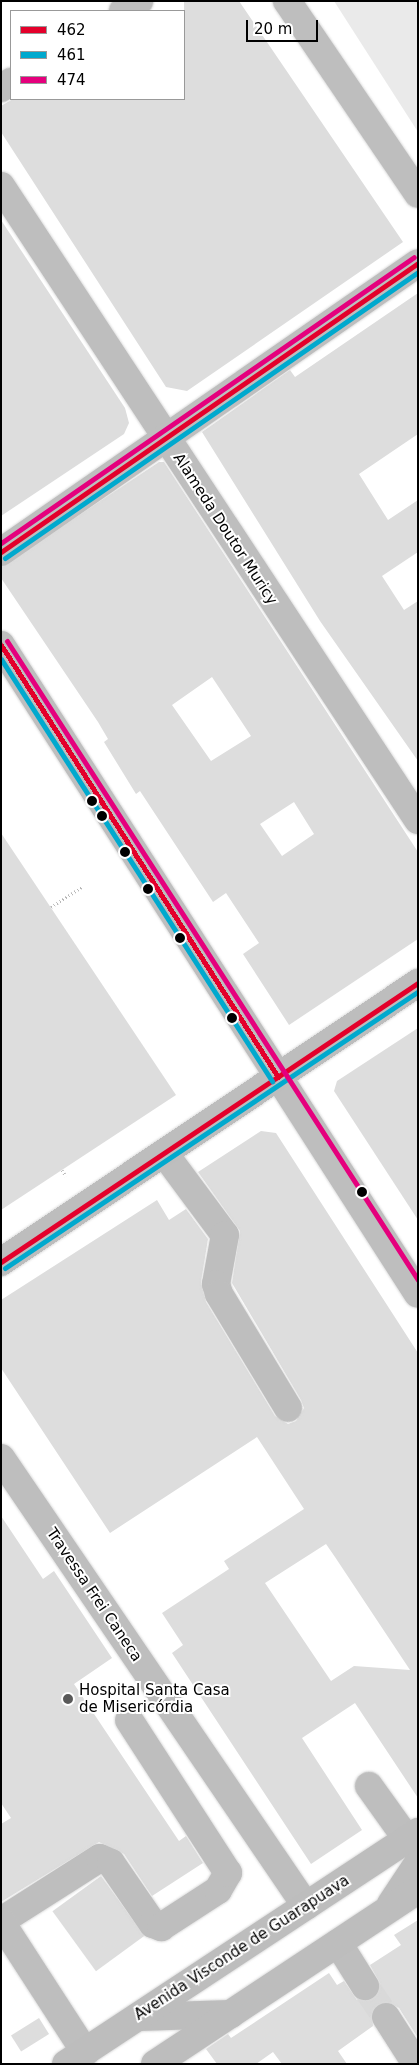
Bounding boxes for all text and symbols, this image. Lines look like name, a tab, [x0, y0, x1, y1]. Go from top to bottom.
legend	[10, 10, 185, 100]
scale bar	[249, 10, 322, 42]
text: 20 m	[254, 20, 292, 38]
text: 462	[57, 21, 86, 39]
text: 461	[57, 46, 86, 64]
text: 474	[57, 71, 86, 89]
street label: Alameda Doutor Muricy	[169, 450, 281, 608]
unlabelled marker	[87, 796, 97, 806]
unlabelled marker	[97, 811, 107, 821]
unlabelled marker	[120, 847, 130, 857]
unlabelled marker	[143, 884, 153, 894]
unlabelled marker	[175, 933, 185, 943]
unlabelled marker	[227, 1013, 237, 1023]
unlabelled marker	[357, 1187, 367, 1197]
street label: Travessa Frei Caneca	[43, 1525, 145, 1665]
place label: Hospital Santa Casa de Misericórdia	[79, 1681, 230, 1716]
marker: Hospital Santa Casa de Misericórdia	[61, 1692, 75, 1706]
street label: Avenida Visconde de Guarapuava	[131, 1872, 353, 2024]

